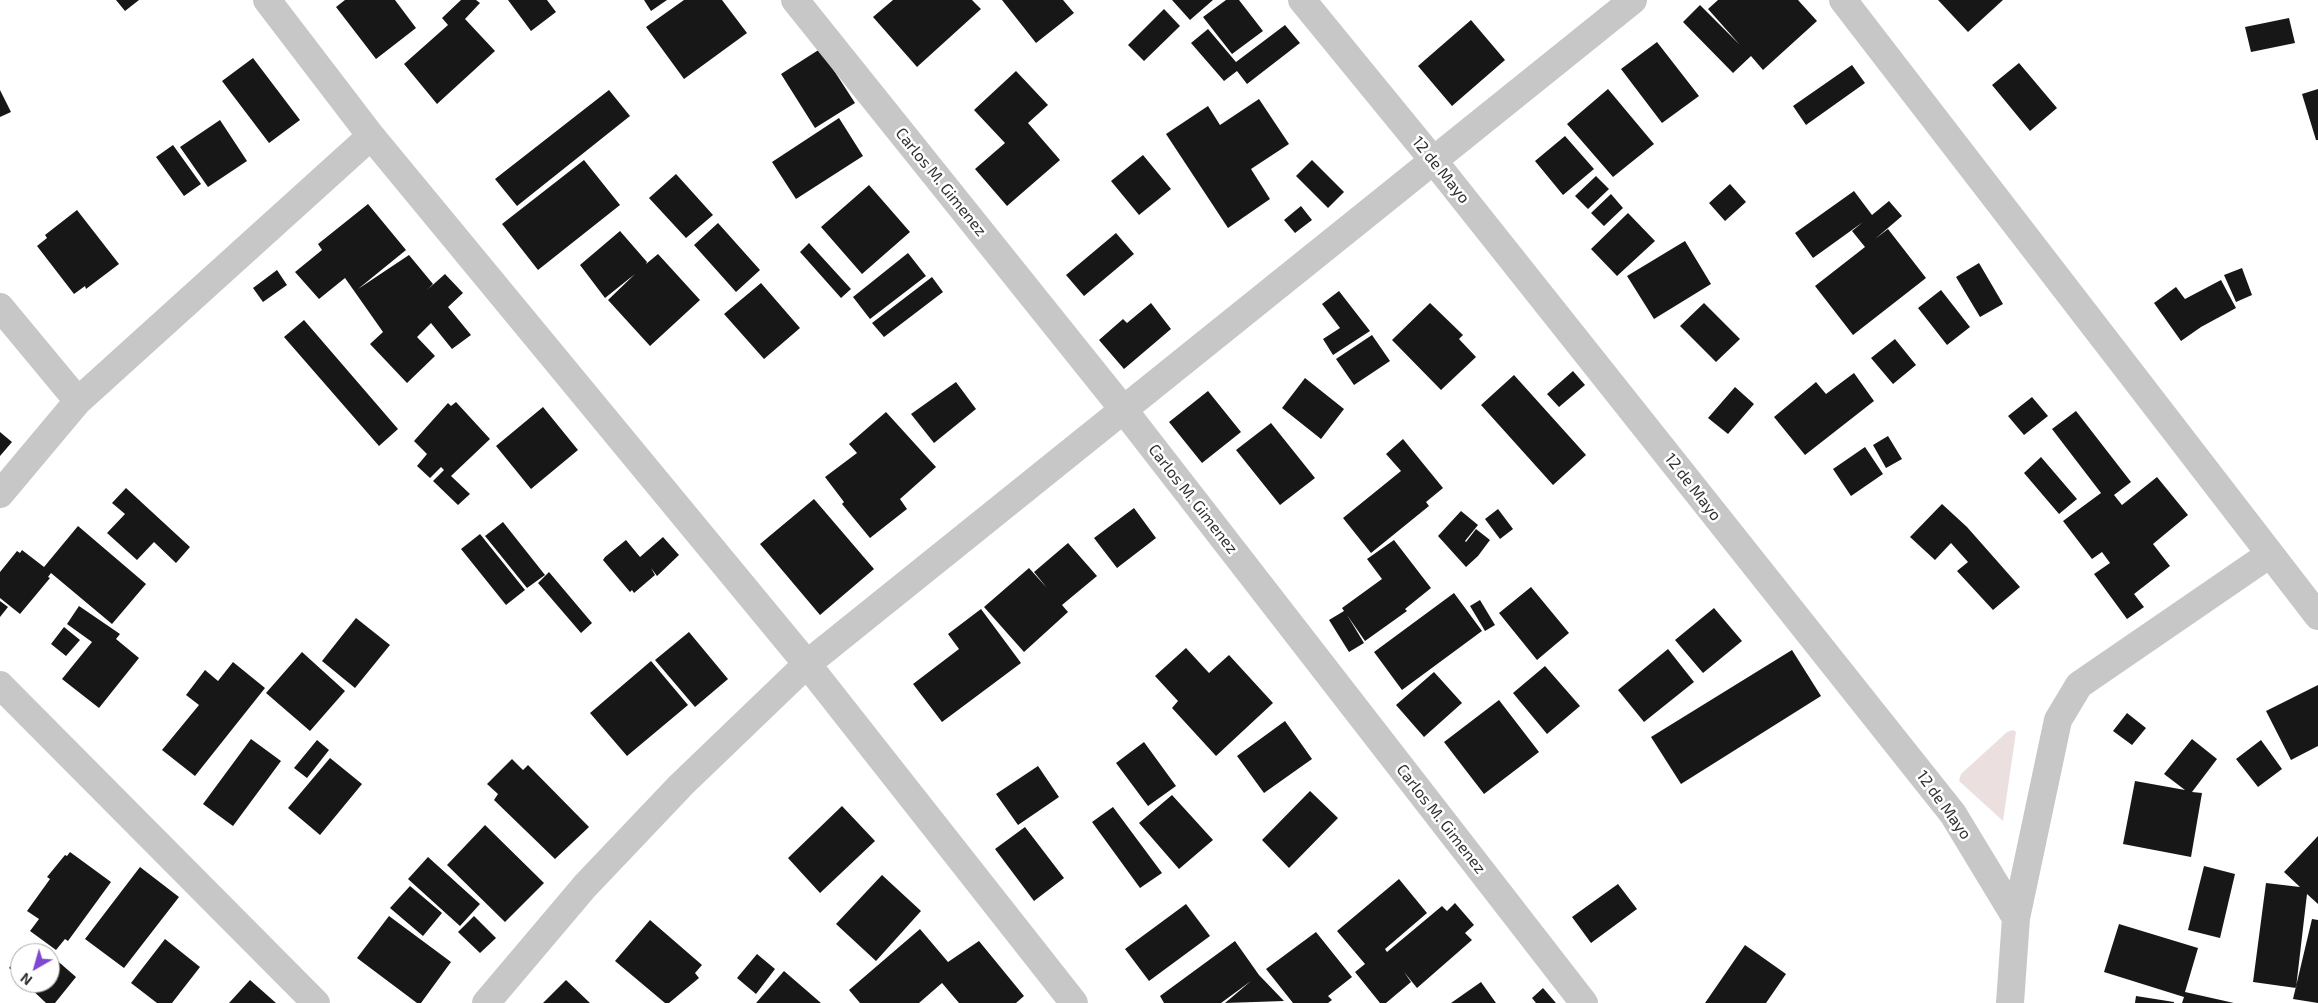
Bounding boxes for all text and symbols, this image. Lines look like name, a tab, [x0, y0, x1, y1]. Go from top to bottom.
street label: Carlos M. Gimenez	[891, 124, 991, 240]
street label: 12 de Mayo	[1408, 133, 1474, 207]
street label: Carlos M. Gimenez	[1144, 440, 1242, 558]
street label: 12 de Mayo	[1661, 449, 1725, 525]
street label: Carlos M. Gimenez	[1392, 760, 1490, 878]
street label: 12 de Mayo	[1913, 767, 1975, 843]
north arrow	[10, 943, 60, 993]
text: N	[17, 970, 35, 989]

